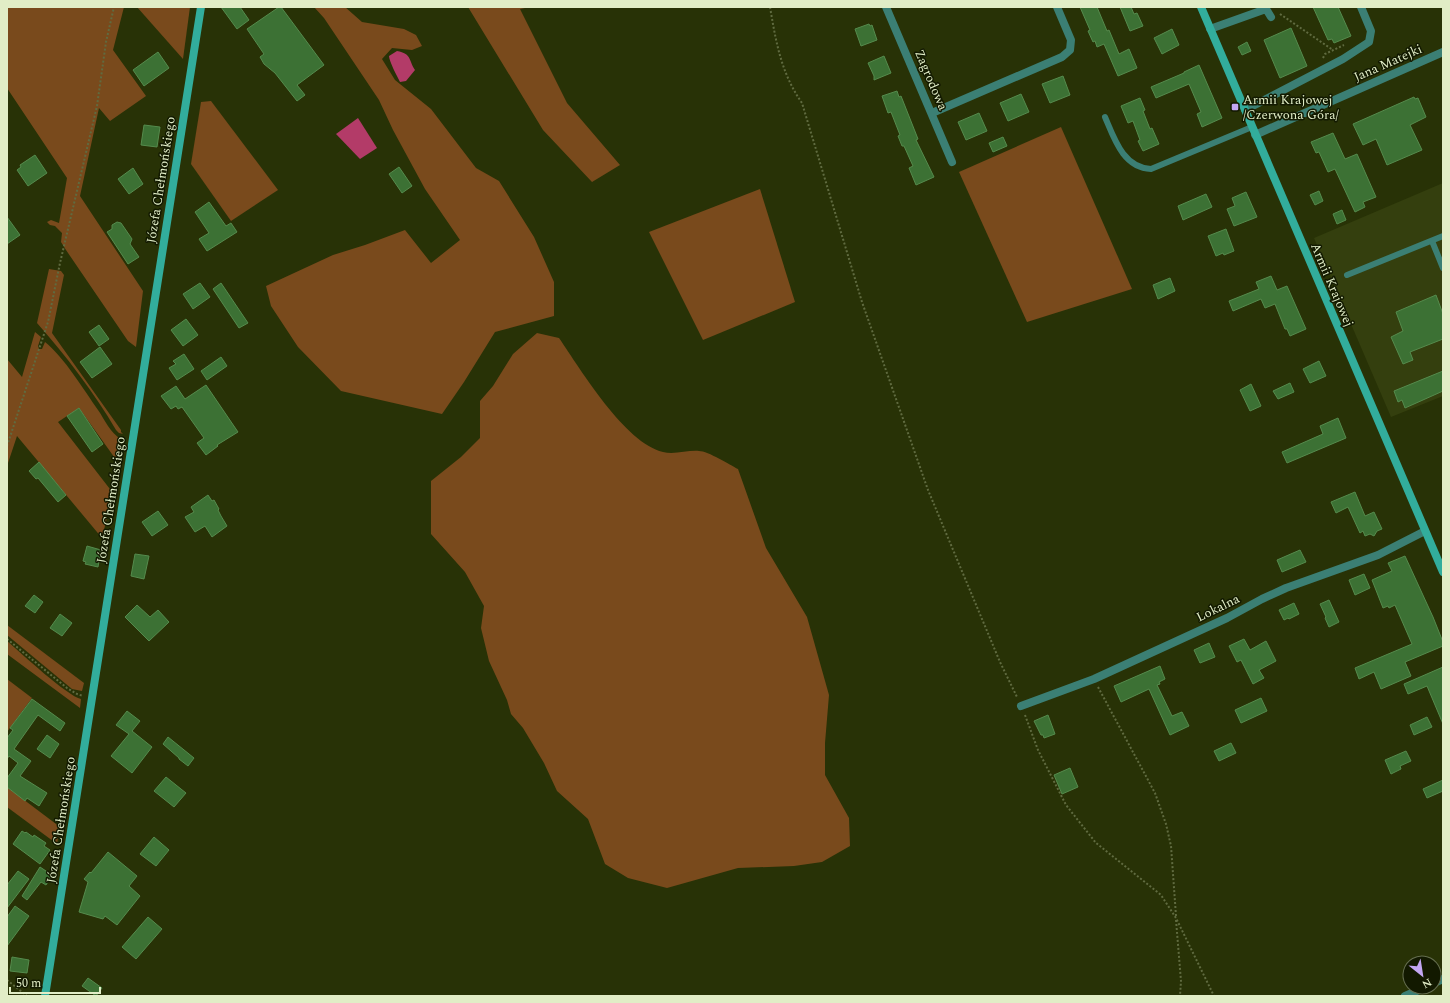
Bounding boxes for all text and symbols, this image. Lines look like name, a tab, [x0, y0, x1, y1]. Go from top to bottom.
street label: Jana Matejki	[1351, 39, 1425, 87]
street label: Zagrodowa	[909, 46, 953, 114]
place label: Armii Krajowej /Czerwona Góra/	[1243, 90, 1340, 125]
marker: Armii Krajowej /Czerwona Góra/	[1230, 102, 1240, 112]
street label: Józefa Chełmońskiego	[141, 115, 181, 245]
street label: Armii Krajowej	[1305, 240, 1359, 330]
street label: Józefa Chełmońskiego	[91, 435, 131, 565]
street label: Lokalna	[1193, 589, 1244, 627]
street label: Józefa Chełmońskiego	[41, 755, 81, 885]
north arrow	[1402, 955, 1442, 995]
scale bar	[10, 969, 100, 995]
text: 50 m	[16, 974, 41, 993]
text: N	[1419, 974, 1435, 993]

